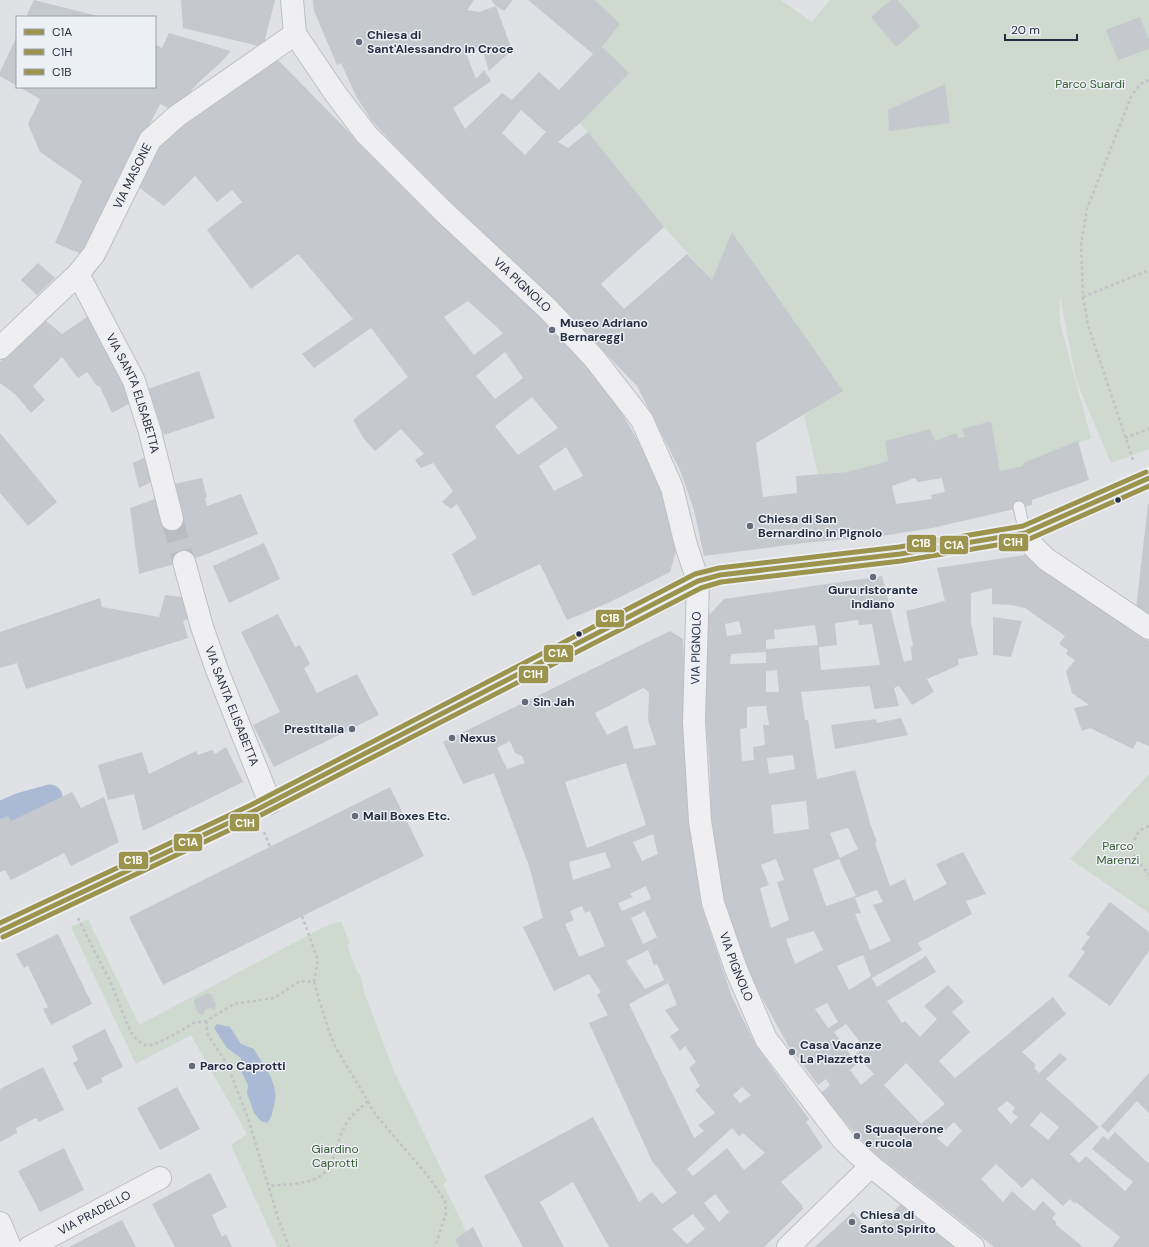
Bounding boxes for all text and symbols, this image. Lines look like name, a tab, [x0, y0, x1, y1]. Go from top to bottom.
legend	[16, 16, 156, 88]
scale bar	[1005, 16, 1077, 42]
text: 20 m	[1011, 22, 1040, 38]
text: C1A	[52, 24, 72, 40]
place label: Chiesa di Sant'Alessandro in Croce	[367, 27, 513, 57]
marker: Chiesa di Sant'Alessandro in Croce	[354, 37, 364, 47]
text: C1H	[52, 44, 73, 60]
text: C1B	[52, 64, 72, 80]
park label: Parco Suardi	[1055, 76, 1125, 92]
street label: VIA MASONE	[109, 140, 155, 212]
street label: VIA PIGNOLO	[490, 254, 554, 316]
place label: Museo Adriano Bernareggi	[560, 315, 648, 345]
marker: Museo Adriano Bernareggi	[547, 325, 557, 335]
street label: VIA SANTA ELISABETTA	[103, 331, 163, 455]
unlabelled marker	[1113, 495, 1123, 505]
place label: Chiesa di San Bernardino in Pignolo	[758, 511, 882, 541]
marker: Chiesa di San Bernardino in Pignolo	[745, 521, 755, 531]
line badge: C1H	[998, 533, 1029, 552]
line badge: C1B	[906, 534, 937, 553]
line badge: C1A	[939, 535, 969, 555]
text: C1H	[1003, 535, 1023, 549]
text: C1B	[911, 536, 931, 550]
text: C1A	[944, 538, 964, 552]
marker: Guru ristorante indiano	[868, 572, 878, 582]
place label: Guru ristorante indiano	[828, 582, 918, 612]
line badge: C1B	[595, 609, 625, 628]
text: C1B	[600, 611, 620, 625]
street label: VIA PIGNOLO	[687, 611, 705, 685]
unlabelled marker	[574, 629, 584, 639]
street label: VIA SANTA ELISABETTA	[201, 644, 263, 769]
line badge: C1A	[543, 644, 574, 663]
text: C1A	[548, 646, 568, 660]
line badge: C1H	[518, 665, 549, 684]
text: C1H	[523, 667, 543, 681]
place label: Sin Jah	[533, 694, 575, 710]
marker: Sin Jah	[520, 697, 530, 707]
place label: Prestitalia	[284, 721, 344, 737]
marker: Prestitalia	[347, 724, 357, 734]
place label: Nexus	[460, 730, 496, 746]
marker: Nexus	[447, 733, 457, 743]
place label: Mail Boxes Etc.	[363, 808, 450, 824]
marker: Mail Boxes Etc.	[350, 811, 360, 821]
line badge: C1H	[229, 813, 260, 832]
text: C1H	[235, 816, 255, 830]
line badge: C1A	[173, 833, 203, 852]
text: C1A	[178, 835, 198, 849]
park label: Parco Marenzi	[1097, 838, 1140, 868]
line badge: C1B	[118, 851, 149, 870]
text: C1B	[123, 853, 143, 867]
street label: VIA PIGNOLO	[716, 930, 757, 1004]
place label: Casa Vacanze La Piazzetta	[800, 1037, 882, 1067]
marker: Casa Vacanze La Piazzetta	[787, 1047, 797, 1057]
place label: Parco Caprotti	[200, 1058, 286, 1074]
marker: Parco Caprotti	[187, 1061, 197, 1071]
place label: Squaquerone e rucola	[865, 1121, 944, 1151]
marker: Squaquerone e rucola	[852, 1131, 862, 1141]
park label: Giardino Caprotti	[311, 1141, 359, 1171]
street label: VIA PRADELLO	[55, 1187, 134, 1239]
place label: Chiesa di Santo Spirito	[860, 1207, 936, 1237]
marker: Chiesa di Santo Spirito	[847, 1217, 857, 1227]

